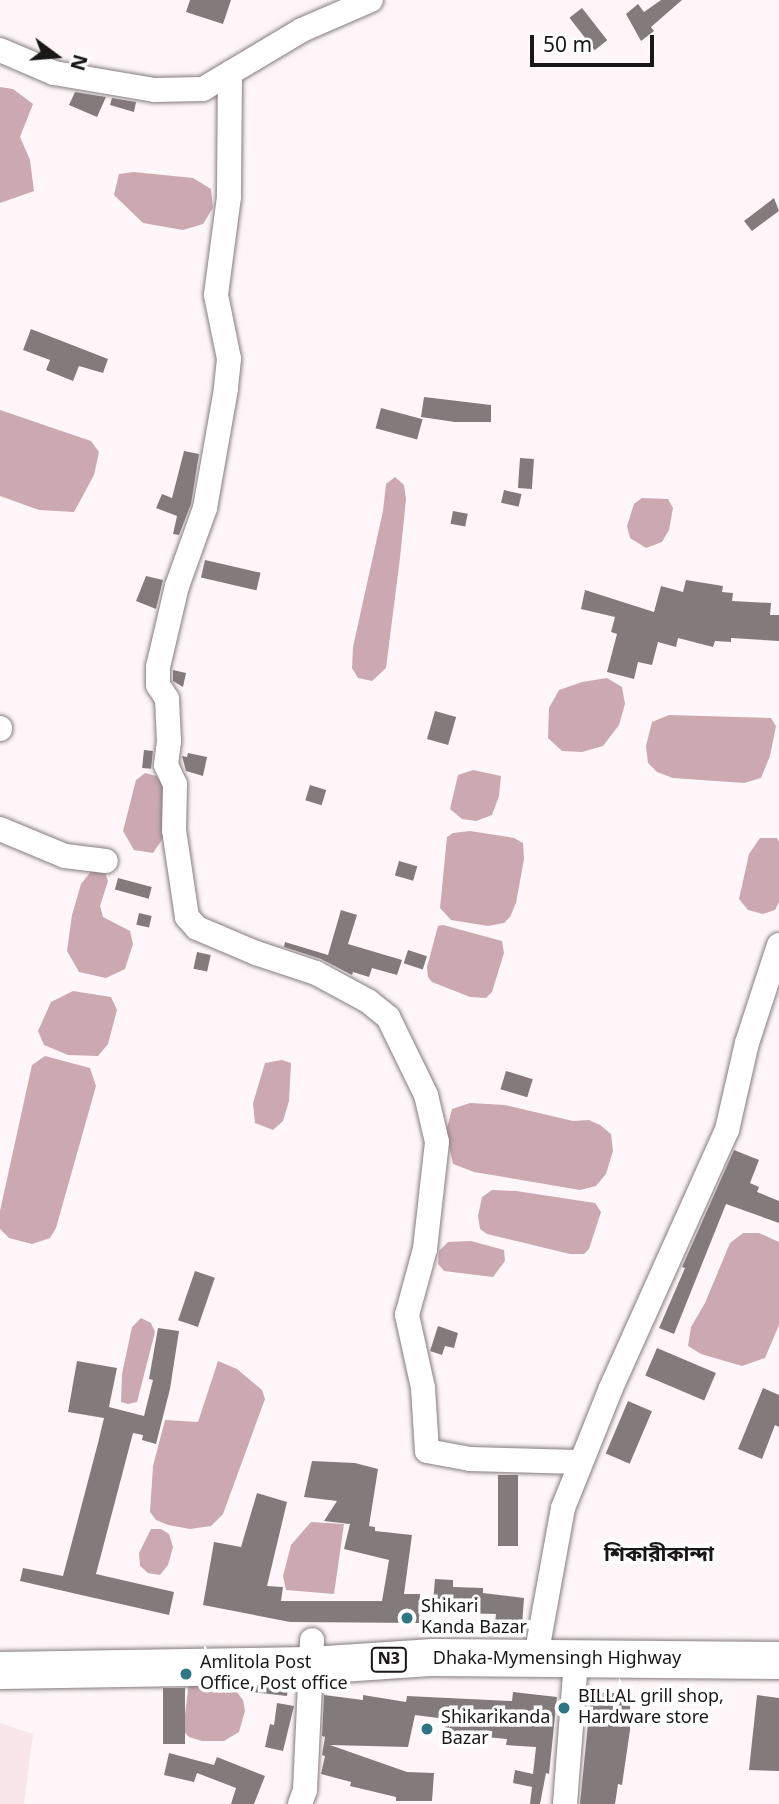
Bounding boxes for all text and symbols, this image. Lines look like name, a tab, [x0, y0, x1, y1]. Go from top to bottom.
north arrow	[21, 21, 91, 91]
scale bar	[534, 21, 658, 65]
text: 50 m	[543, 33, 592, 61]
text: N	[63, 51, 91, 73]
district label: শিকারীকান্দা	[604, 1543, 714, 1569]
place label: Shikari Kanda Bazar	[421, 1597, 527, 1640]
marker: Shikari Kanda Bazar	[399, 1610, 415, 1626]
road number: N3	[370, 1648, 408, 1672]
street label: Dhaka-Mymensingh Highway	[433, 1648, 681, 1670]
place label: Amlitola Post Office, Post office	[200, 1653, 348, 1696]
marker: Amlitola Post Office, Post office	[178, 1666, 194, 1682]
place label: BILLAL grill shop, Hardware store	[578, 1687, 724, 1730]
marker: BILLAL grill shop, Hardware store	[556, 1700, 572, 1716]
place label: Shikarikanda Bazar	[441, 1708, 550, 1750]
marker: Shikarikanda Bazar	[419, 1721, 435, 1737]

